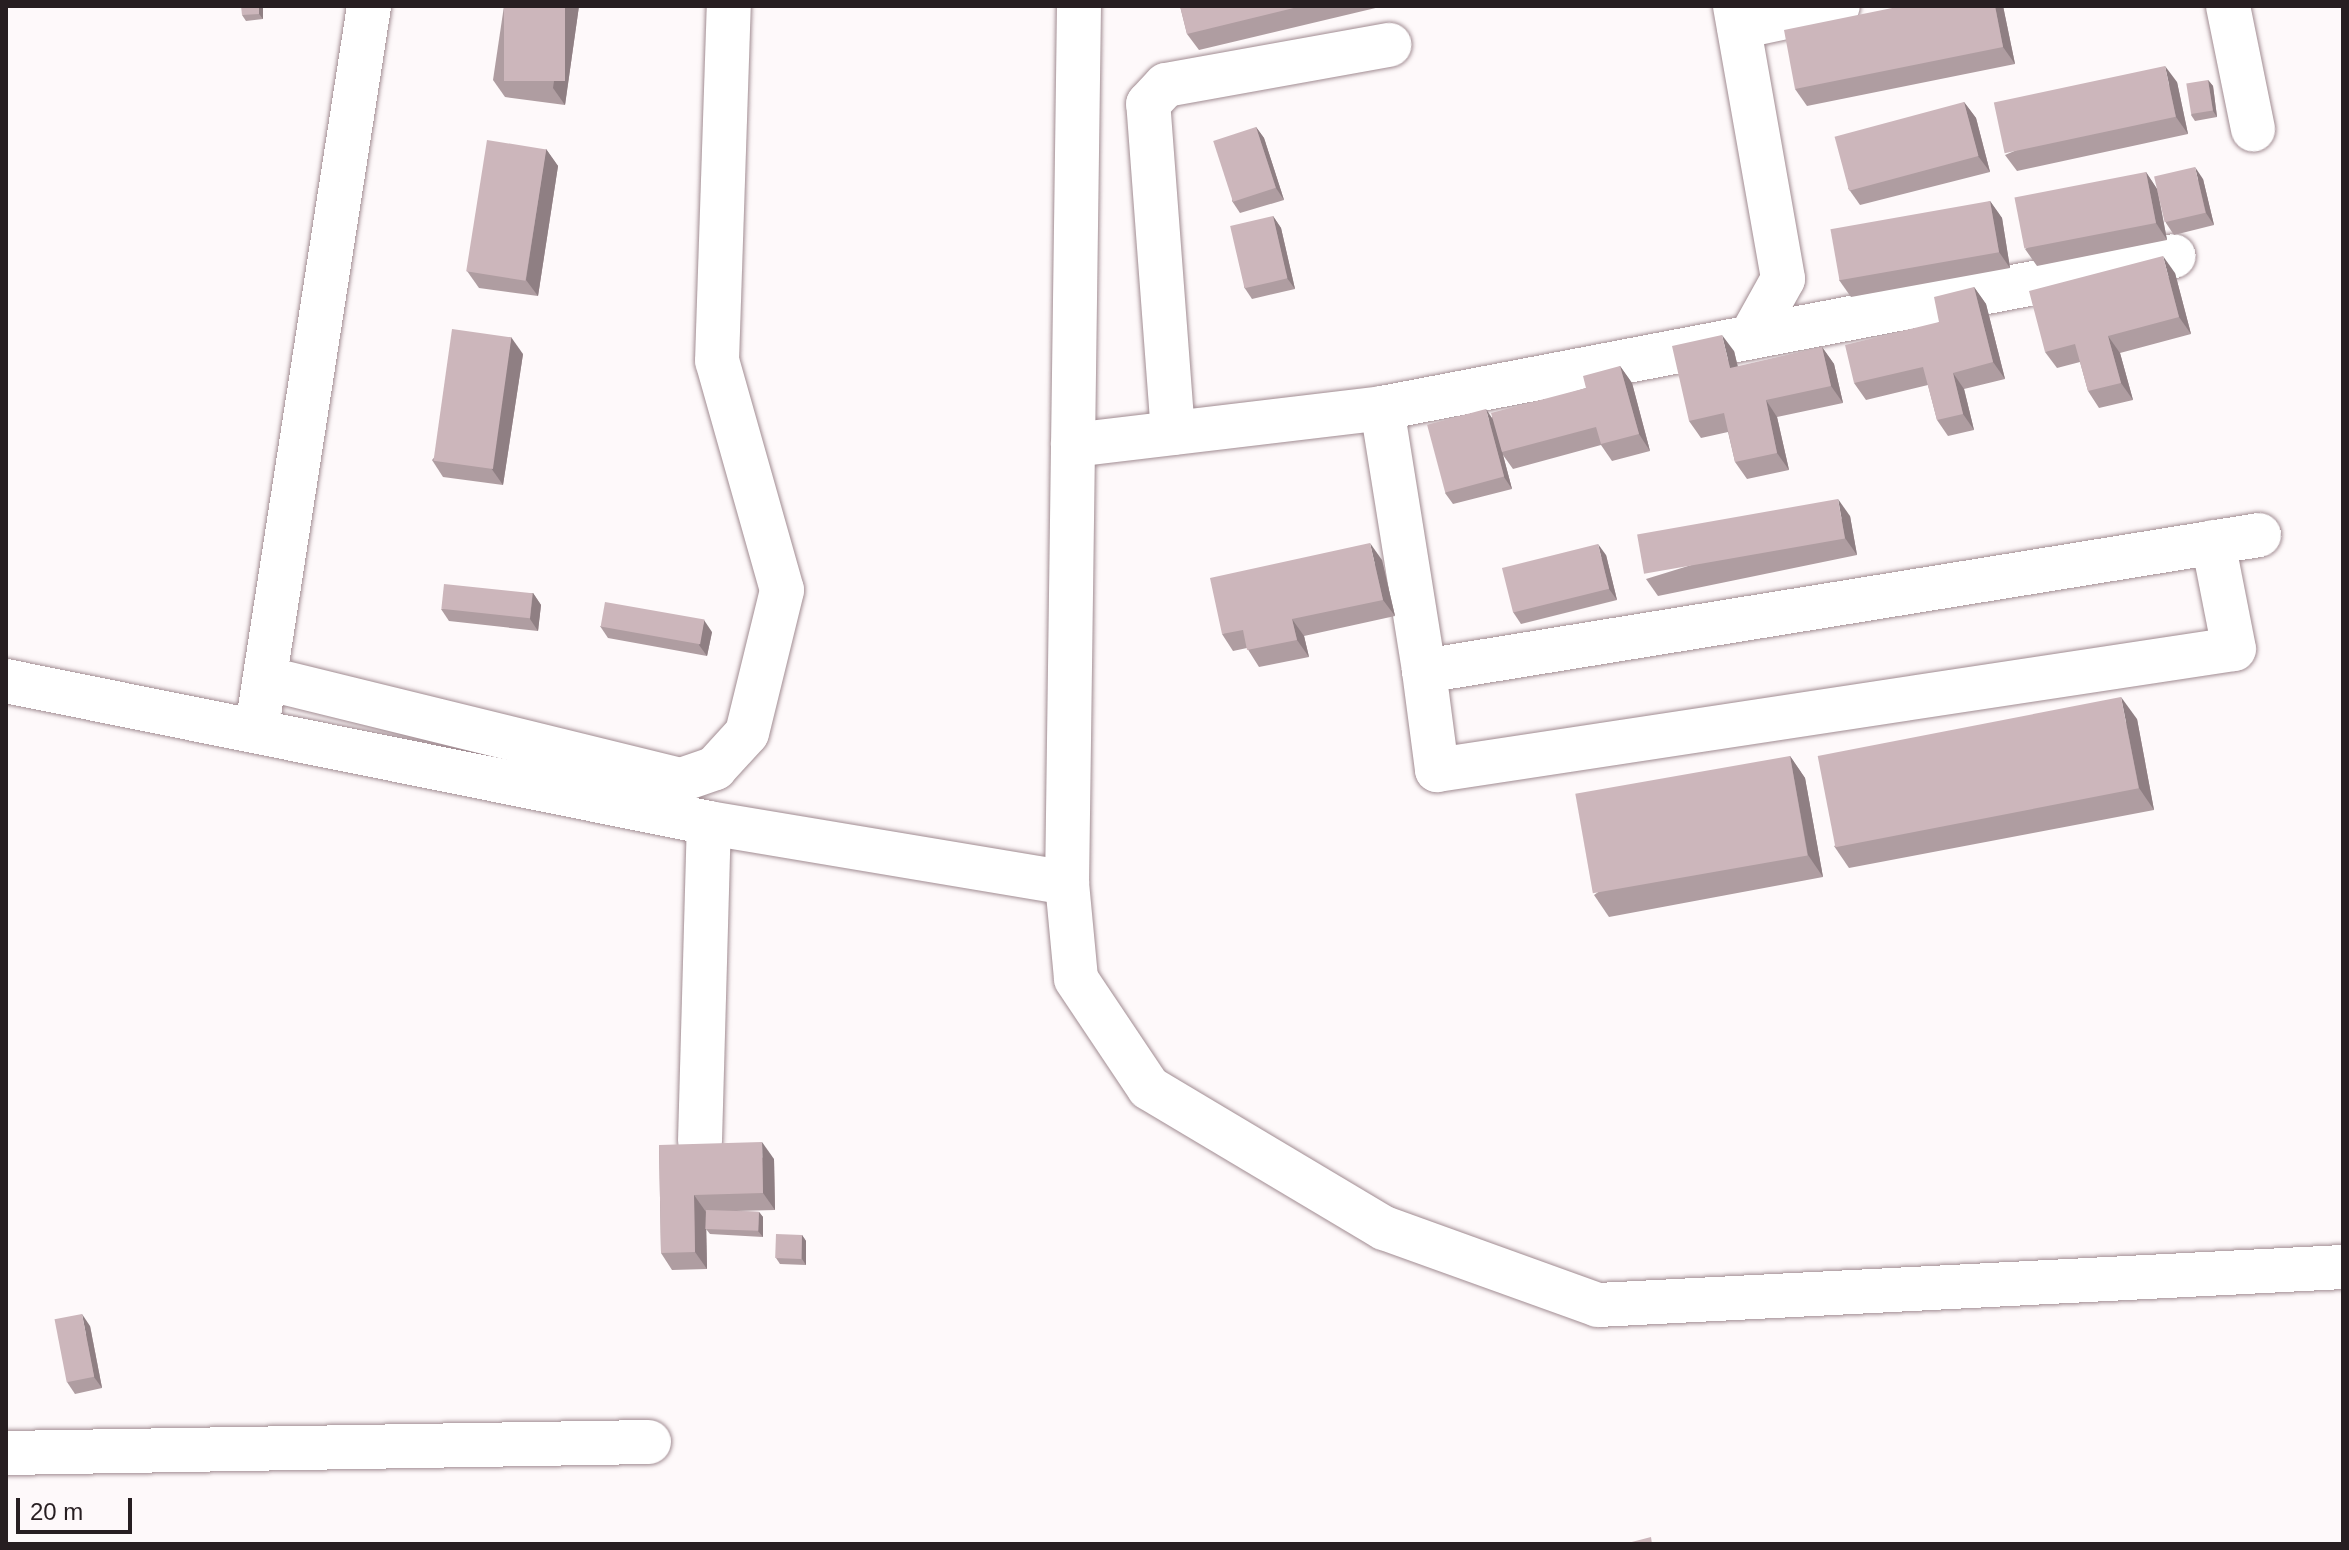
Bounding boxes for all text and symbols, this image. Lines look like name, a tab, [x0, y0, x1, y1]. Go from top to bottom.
scale bar	[20, 1482, 136, 1532]
text: 20 m	[30, 1498, 83, 1525]

